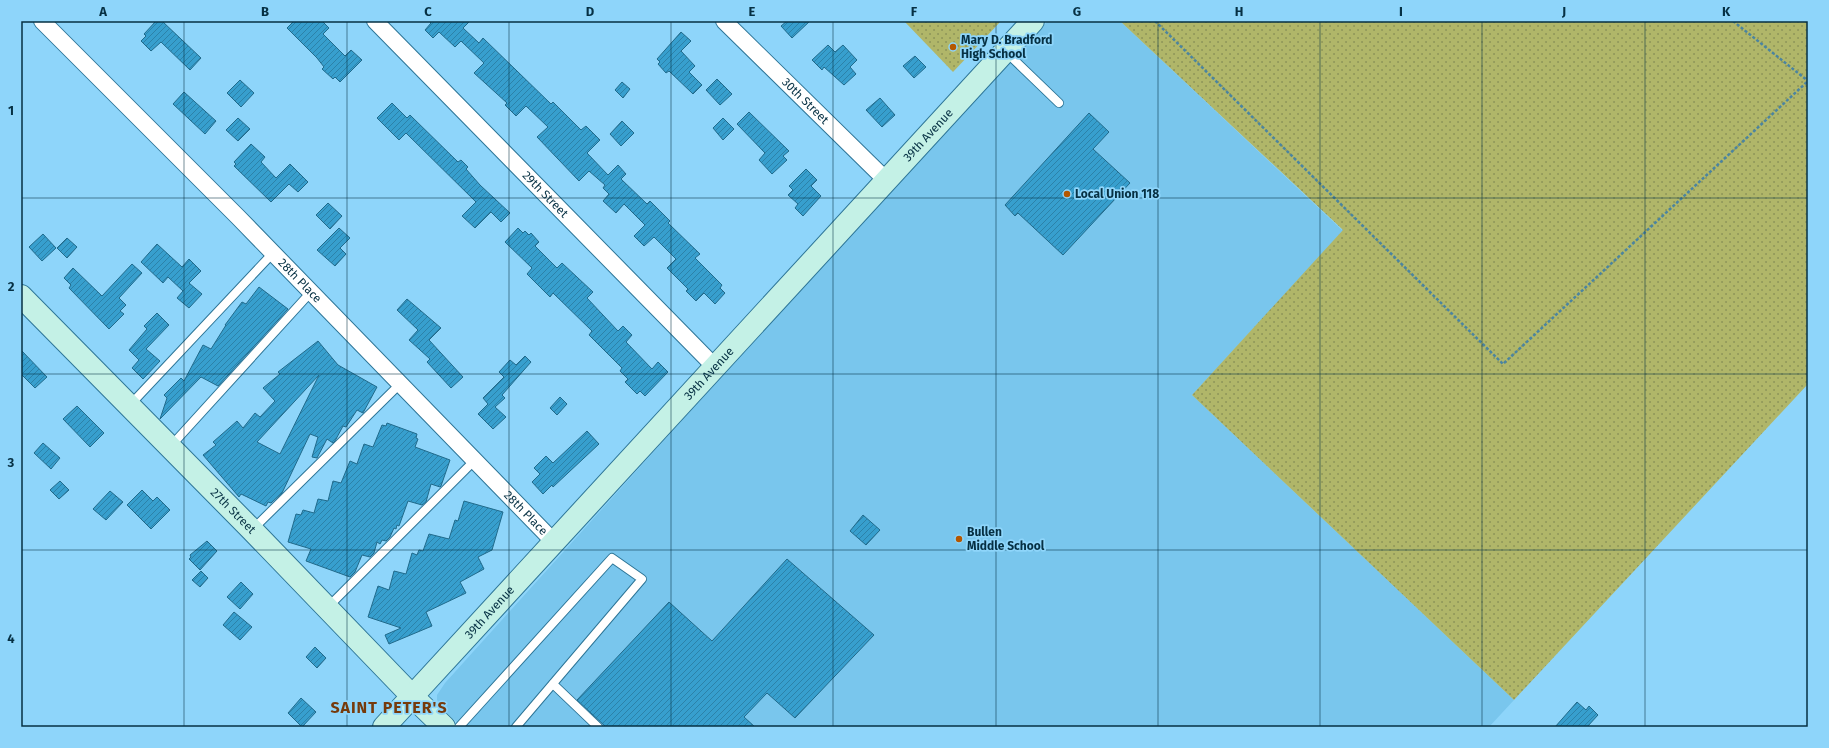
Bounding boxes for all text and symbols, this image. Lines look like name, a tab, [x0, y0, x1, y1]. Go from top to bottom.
text: A	[98, 4, 107, 19]
text: B	[261, 4, 269, 19]
text: C	[424, 4, 432, 19]
text: D	[586, 4, 595, 19]
text: E	[749, 4, 756, 19]
text: F	[911, 4, 918, 19]
text: G	[1073, 4, 1081, 19]
text: H	[1235, 4, 1243, 19]
text: I	[1399, 4, 1403, 19]
text: J	[1561, 4, 1566, 19]
text: K	[1722, 4, 1731, 19]
place label: Mary D. Bradford High School	[961, 33, 1053, 61]
marker: Mary D. Bradford High School	[948, 42, 958, 52]
street label: 30th Street	[779, 75, 832, 127]
text: 1	[8, 103, 14, 118]
street label: 39th Avenue	[900, 106, 956, 164]
street label: 29th Street	[520, 168, 572, 221]
place label: Local Union 118	[1075, 187, 1159, 201]
marker: Local Union 118	[1062, 189, 1072, 199]
street label: 28th Place	[275, 256, 324, 306]
text: 2	[8, 279, 15, 294]
street label: 39th Avenue	[681, 344, 737, 403]
text: 3	[7, 455, 15, 470]
street label: 27th Street	[208, 485, 259, 537]
street label: 28th Place	[501, 488, 550, 538]
place label: Bullen Middle School	[967, 525, 1045, 553]
marker: Bullen Middle School	[954, 534, 964, 544]
street label: 39th Avenue	[462, 583, 517, 641]
text: 4	[7, 631, 15, 646]
district label: SAINT PETER'S	[330, 698, 448, 717]

